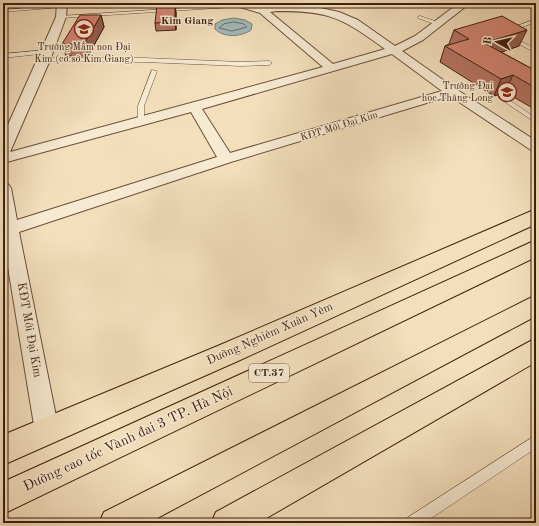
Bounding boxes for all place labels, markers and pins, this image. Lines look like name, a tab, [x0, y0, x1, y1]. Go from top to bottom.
school or university icon: Trường Mầm non Đại Kim (cơ sở Kim Giang)	[73, 18, 95, 40]
place label: Trường Mầm non Đại Kim (cơ sở Kim Giang)	[34, 41, 134, 65]
place label: Trường Đại học Thăng Long	[422, 81, 494, 104]
school or university icon: Trường Đại học Thăng Long	[496, 81, 518, 103]

